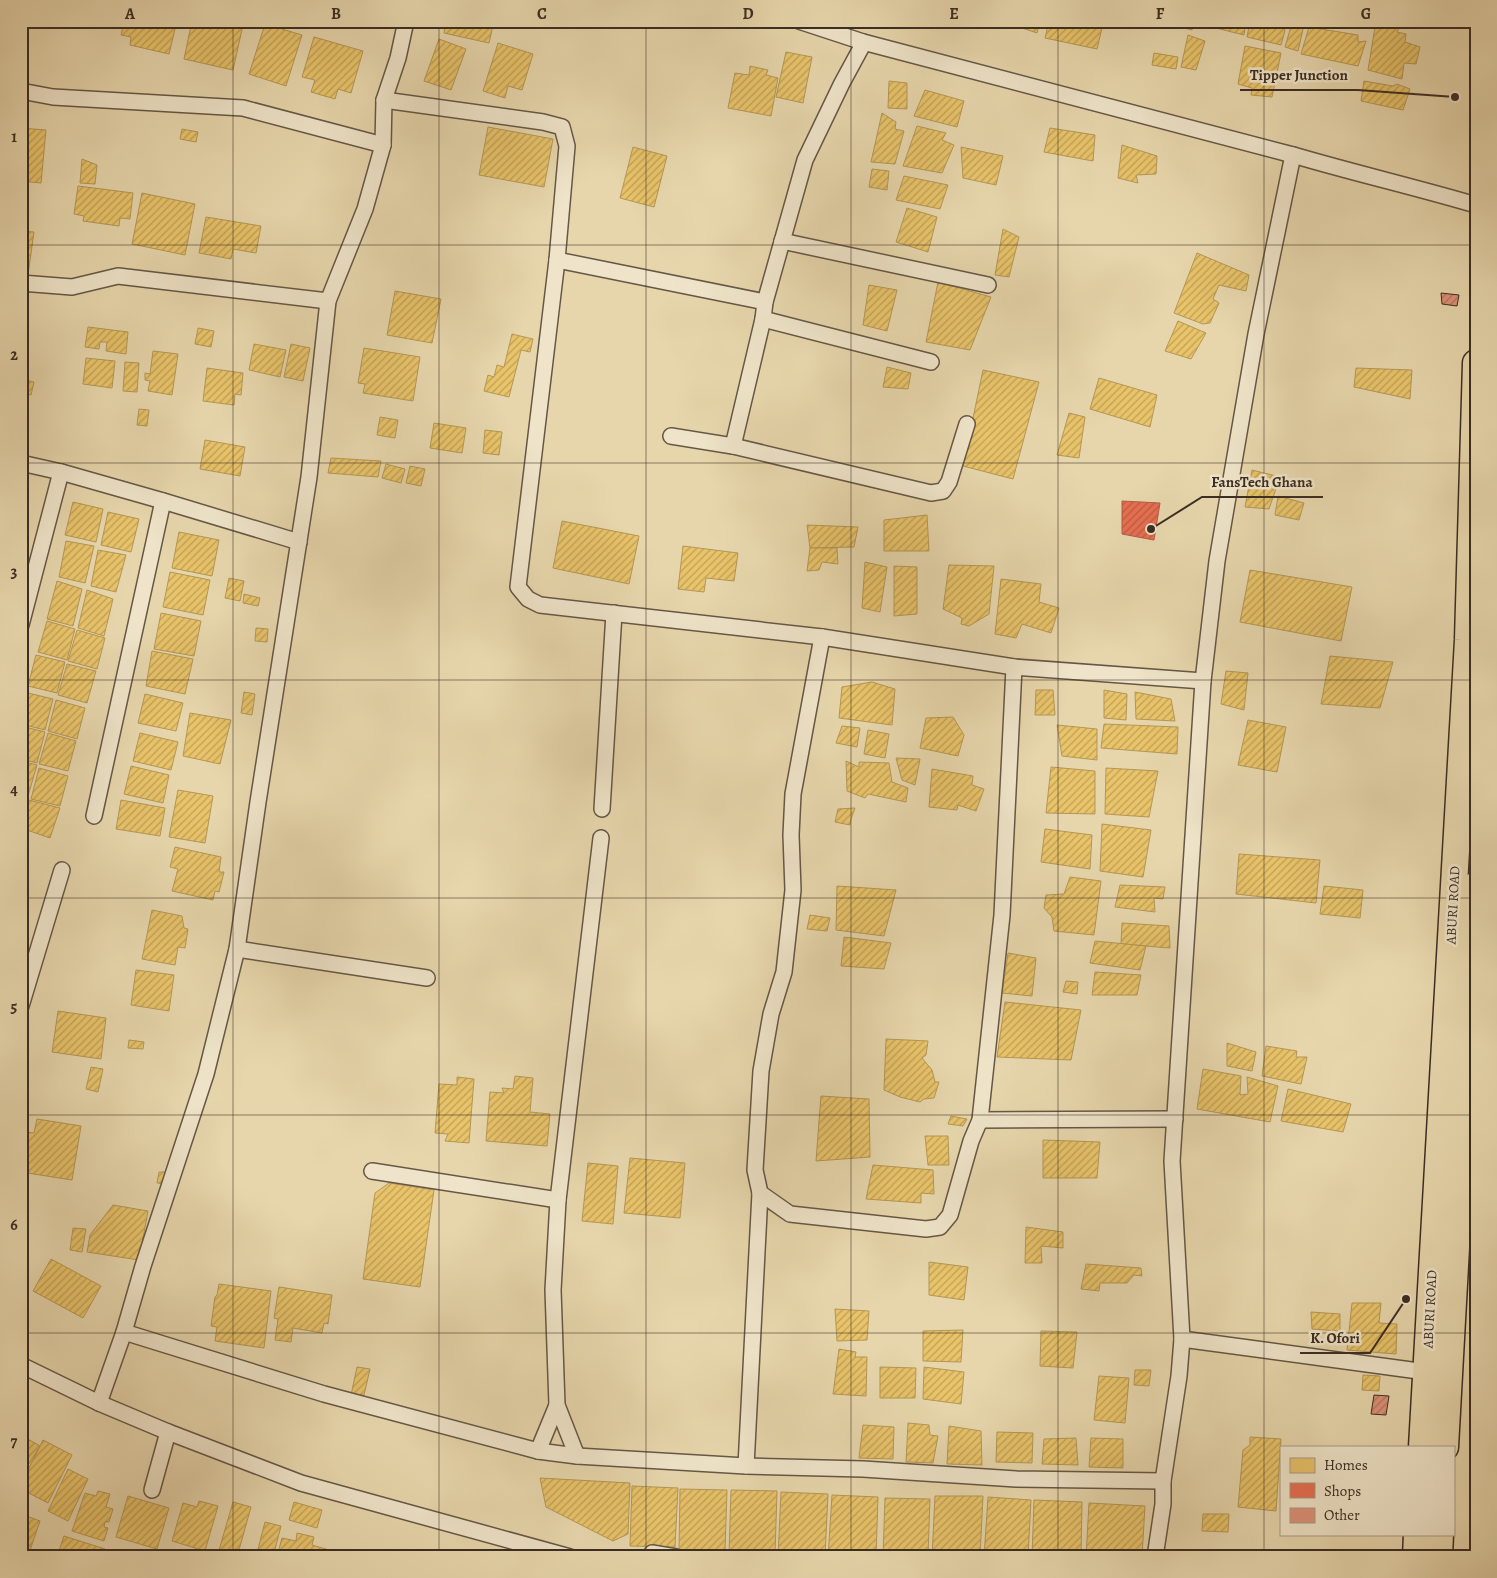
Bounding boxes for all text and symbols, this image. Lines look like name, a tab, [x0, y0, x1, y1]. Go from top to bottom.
text: A	[124, 3, 136, 25]
text: B	[331, 3, 341, 25]
text: C	[537, 3, 547, 25]
text: D	[742, 3, 754, 25]
text: E	[949, 3, 959, 25]
text: F	[1156, 3, 1165, 25]
text: G	[1361, 3, 1371, 25]
callout: Tipper Junction	[1240, 60, 1358, 90]
text: Tipper Junction	[1250, 65, 1348, 85]
text: 1	[11, 126, 17, 148]
text: 2	[10, 344, 18, 366]
callout: FansTech Ghana	[1202, 467, 1323, 497]
text: FansTech Ghana	[1211, 472, 1313, 492]
text: 3	[11, 561, 18, 583]
text: 4	[10, 779, 18, 801]
street label: ABURI ROAD	[1441, 865, 1465, 946]
text: 5	[11, 996, 18, 1018]
text: 6	[10, 1214, 18, 1236]
street label: ABURI ROAD	[1418, 1269, 1442, 1350]
callout: K. Ofori	[1300, 1323, 1370, 1353]
text: K. Ofori	[1310, 1328, 1360, 1348]
text: 7	[11, 1431, 18, 1453]
legend	[1280, 1446, 1454, 1536]
text: Homes	[1324, 1455, 1368, 1475]
text: Shops	[1324, 1481, 1361, 1501]
text: Other	[1324, 1505, 1360, 1525]

